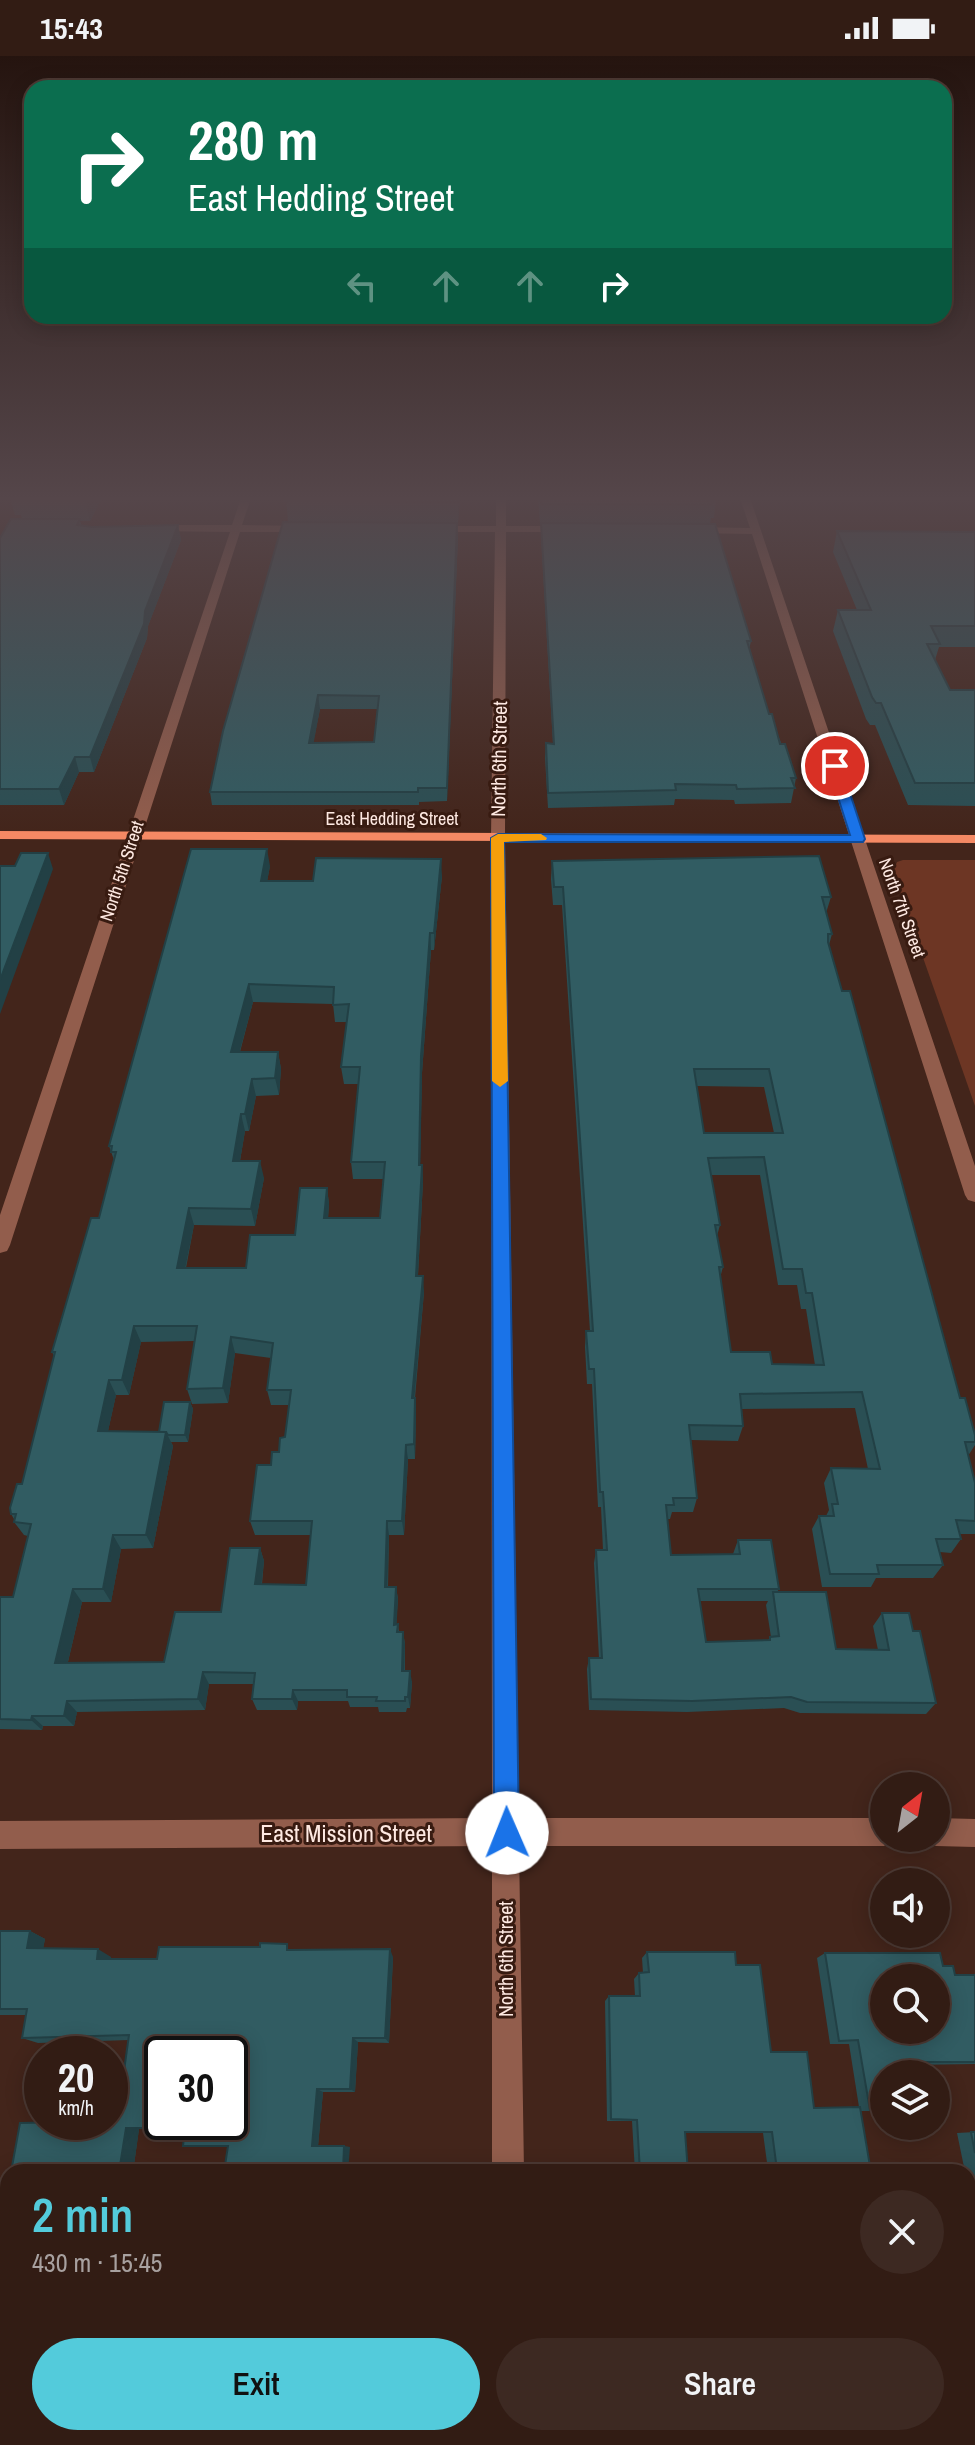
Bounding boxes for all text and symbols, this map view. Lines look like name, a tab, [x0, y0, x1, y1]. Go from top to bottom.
text: 15:43	[40, 8, 103, 48]
text: 280 m	[188, 102, 318, 177]
icon: right	[56, 112, 160, 216]
text: East Hedding Street	[188, 174, 454, 222]
icon: left	[340, 264, 384, 308]
icon: ahead	[424, 264, 468, 308]
icon: ahead	[508, 264, 552, 308]
icon: right	[592, 264, 636, 308]
street label: North 6th Street	[484, 700, 513, 817]
pin	[801, 732, 869, 800]
icon: arrive	[813, 744, 857, 788]
street label: East Hedding Street	[326, 806, 458, 831]
street label: North 5th Street	[94, 817, 150, 924]
street label: North 7th Street	[873, 855, 932, 961]
north arrow	[870, 1772, 950, 1852]
map controls	[870, 1772, 950, 2140]
position arrow	[465, 1791, 549, 1875]
street label: East Mission Street	[260, 1817, 432, 1849]
button: sound	[870, 1868, 950, 1948]
street label: North 6th Street	[492, 1901, 519, 2017]
button: search	[870, 1964, 950, 2044]
speed limit sign: 30	[144, 2036, 248, 2140]
text: 20	[58, 2051, 94, 2104]
button: layers	[870, 2060, 950, 2140]
text: km/h	[58, 2094, 94, 2121]
text: 2 min	[32, 2182, 133, 2247]
button: close	[860, 2190, 944, 2274]
text: 430 m · 15:45	[32, 2245, 162, 2280]
button: Exit	[32, 2338, 480, 2430]
button: Share	[496, 2338, 944, 2430]

